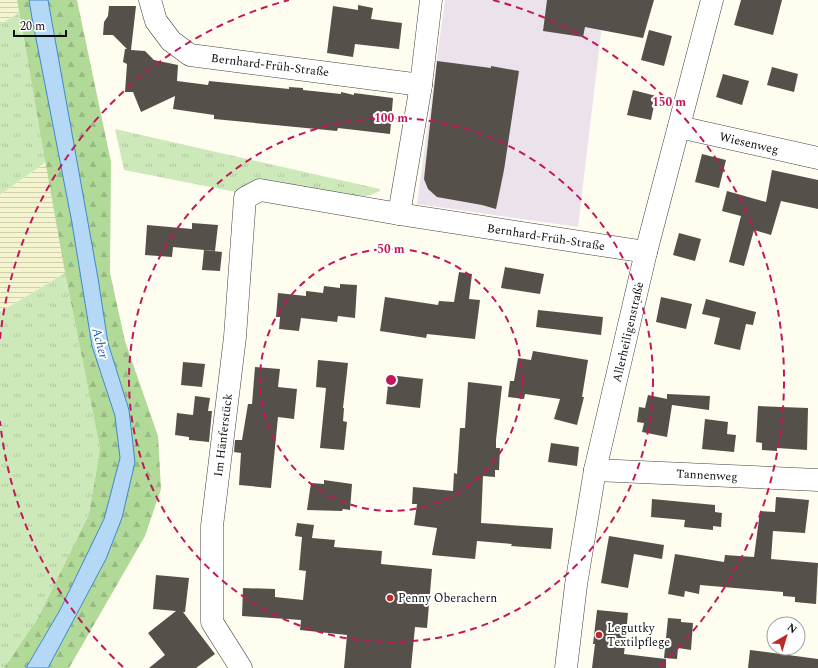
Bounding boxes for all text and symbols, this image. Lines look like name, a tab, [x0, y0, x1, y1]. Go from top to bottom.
scale bar	[14, 12, 66, 38]
text: 20 m	[20, 17, 45, 36]
street label: Bernhard-Früh-Straße	[210, 49, 330, 82]
text: 150 m	[652, 93, 686, 112]
text: 100 m	[374, 109, 408, 128]
street label: Wiesenweg	[717, 127, 780, 160]
street label: Bernhard-Früh-Straße	[486, 219, 606, 256]
text: 50 m	[377, 240, 405, 259]
street label: Allerheiligenstraße	[608, 280, 649, 384]
water label: Acher	[86, 325, 114, 361]
centre of rings	[384, 373, 398, 387]
street label: Im Hänferstück	[209, 392, 238, 478]
street label: Tannenweg	[676, 464, 738, 487]
place label: Penny Oberachern	[398, 589, 497, 608]
marker: Penny Oberachern	[385, 593, 395, 603]
north arrow	[766, 616, 806, 656]
place label: Leguttky Textilpflege	[607, 619, 670, 652]
text: N	[783, 619, 801, 638]
marker: Leguttky Textilpflege	[594, 630, 604, 640]

